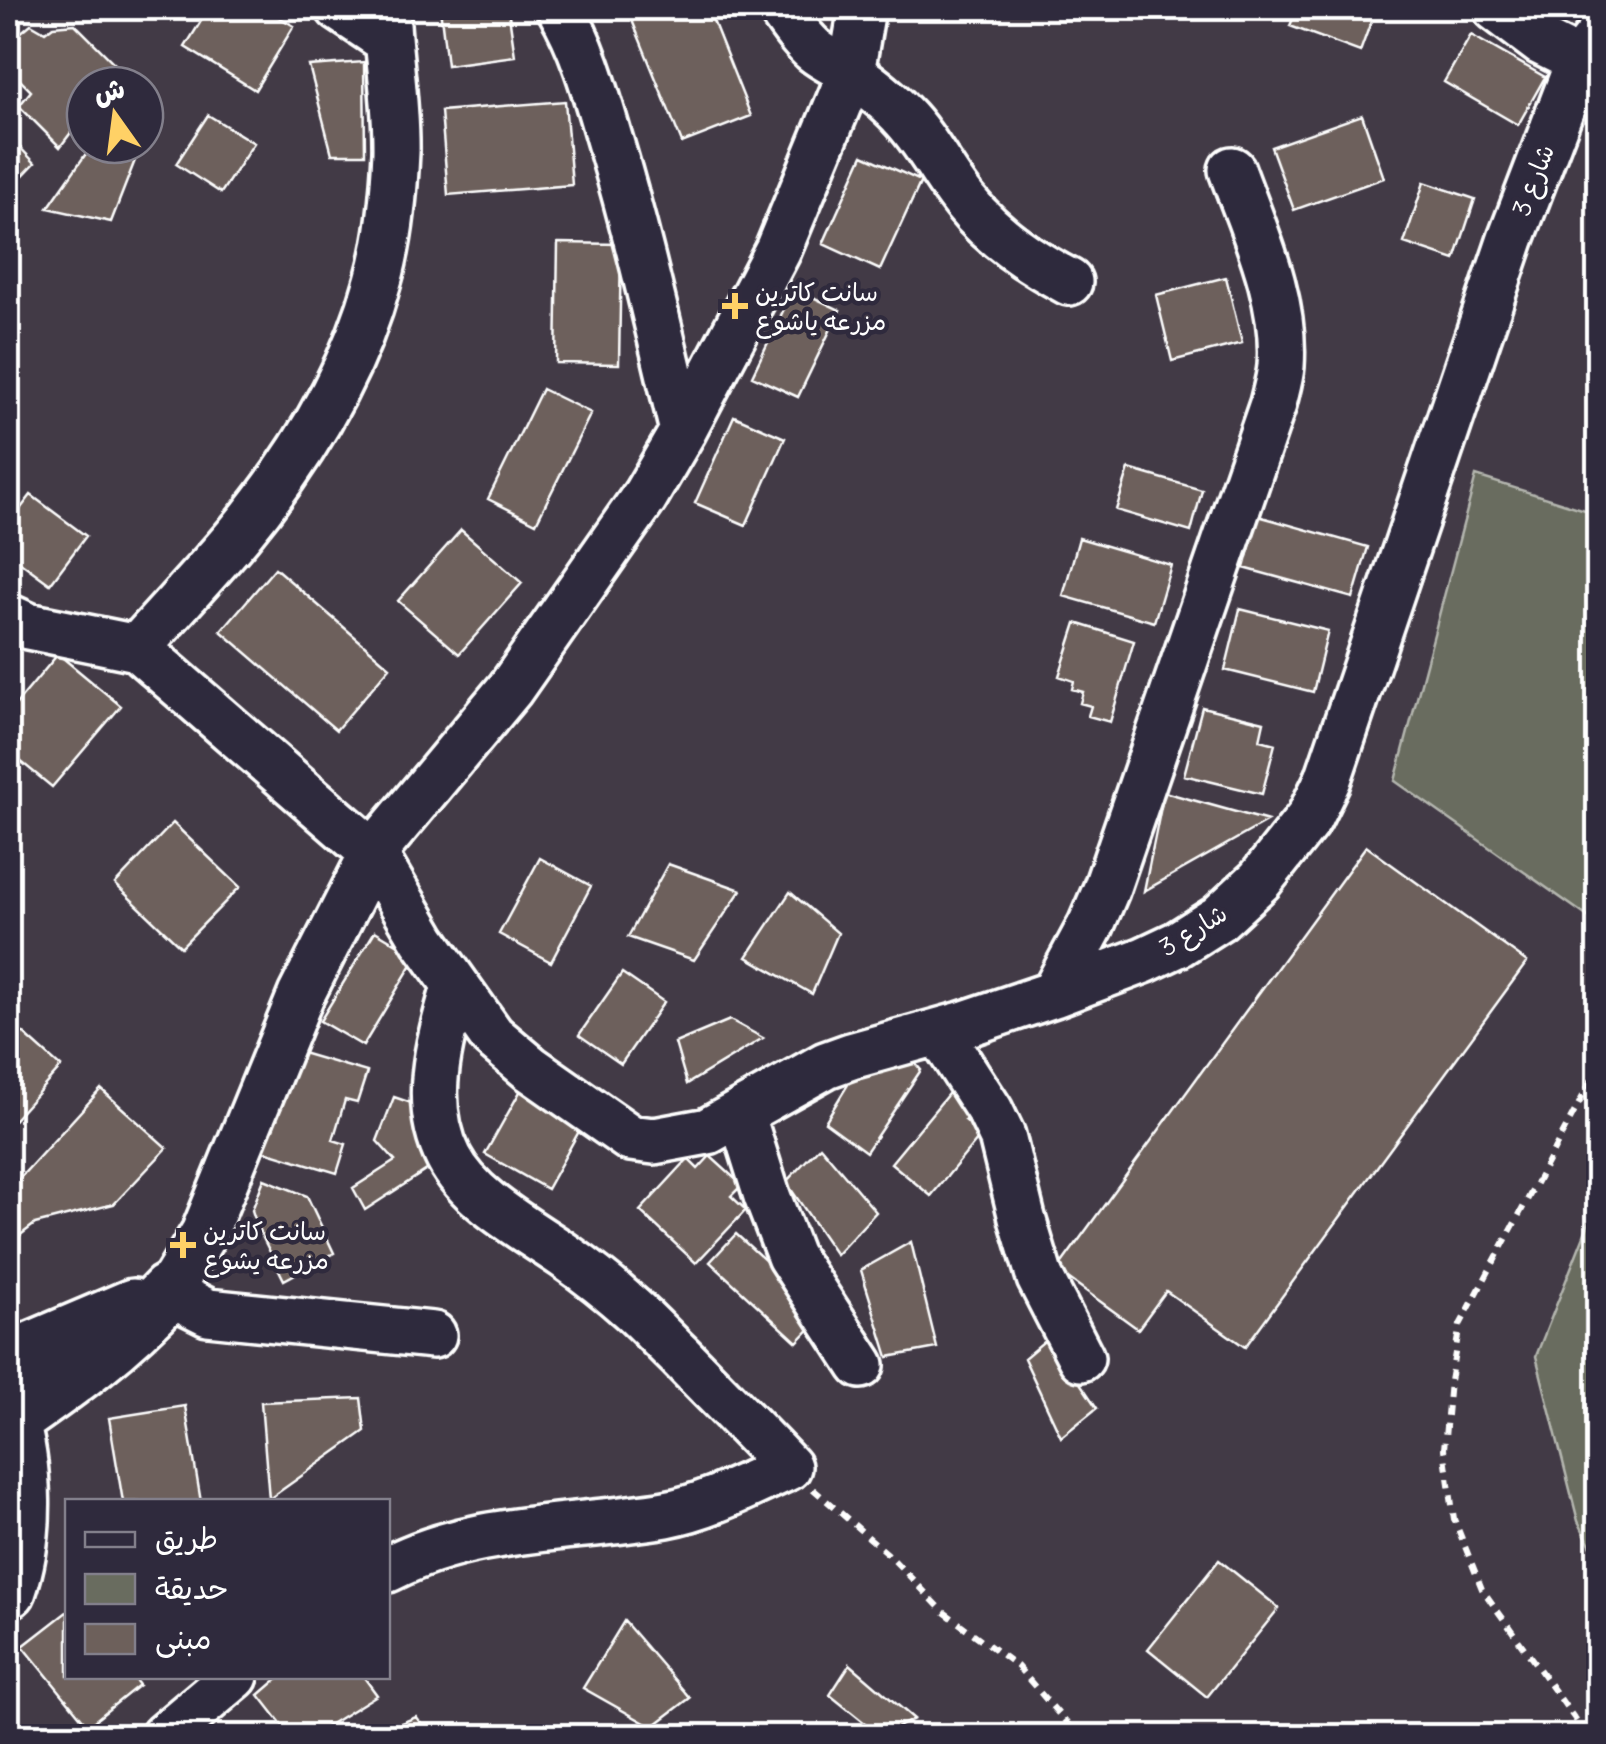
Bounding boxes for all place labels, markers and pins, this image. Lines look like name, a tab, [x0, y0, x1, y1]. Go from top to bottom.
place label: سانت كاترين مزرعه ياشوع	[755, 276, 886, 339]
marker: سانت كاترين مزرعه ياشوع	[724, 295, 746, 317]
place label: سانت كاترين مزرعه يشوع	[203, 1215, 329, 1278]
marker: سانت كاترين مزرعه يشوع	[172, 1234, 194, 1256]

